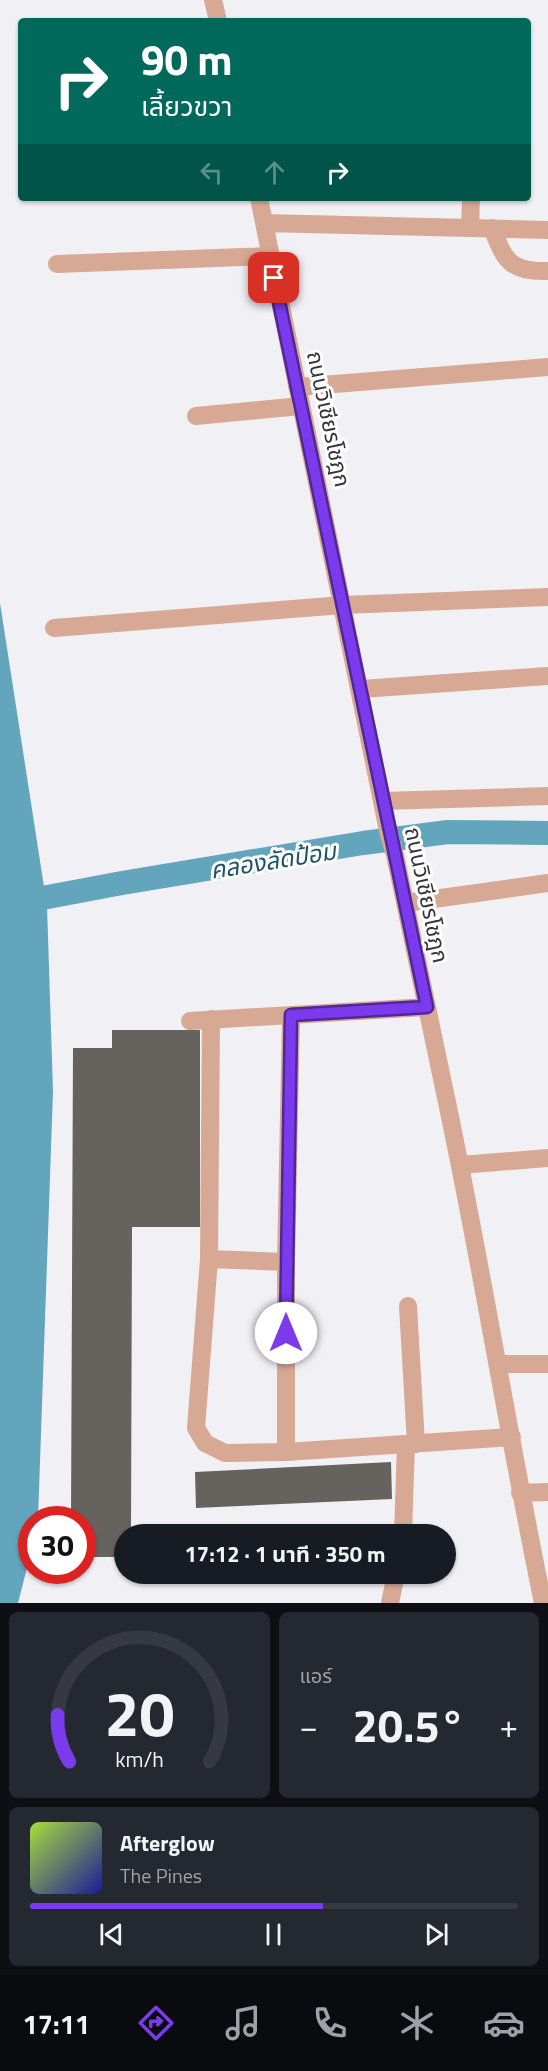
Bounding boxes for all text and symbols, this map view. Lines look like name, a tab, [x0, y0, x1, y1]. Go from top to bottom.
text: 90 m	[141, 27, 233, 91]
icon: right	[42, 42, 120, 120]
text: เลี้ยวขวา	[141, 85, 232, 126]
icon: left	[195, 156, 228, 189]
icon: ahead	[258, 156, 291, 189]
icon: right	[321, 156, 354, 189]
pin	[248, 252, 299, 303]
icon: arrive	[257, 261, 290, 294]
street label: ถนนวิเชียรโชฎก	[298, 348, 360, 490]
street label: ถนนวิเชียรโชฎก	[396, 824, 458, 966]
water label: คลองลัดป้อม	[207, 832, 340, 888]
position arrow	[254, 1301, 318, 1365]
speed limit sign: 30	[18, 1506, 96, 1584]
text: 17:12 · 1 นาที · 350 m	[185, 1537, 385, 1571]
text: แอร์	[300, 1660, 332, 1691]
text: 20	[104, 1665, 174, 1760]
text: 20.5°	[353, 1691, 465, 1759]
text: −	[300, 1701, 318, 1751]
text: +	[500, 1701, 518, 1751]
text: km/h	[115, 1743, 164, 1775]
text: Afterglow	[120, 1826, 215, 1860]
text: The Pines	[120, 1860, 202, 1891]
icon: previous	[95, 1918, 128, 1951]
icon: pause	[257, 1918, 290, 1951]
icon: next	[420, 1918, 453, 1951]
icon: directions	[135, 2002, 177, 2044]
icon: music	[222, 2002, 264, 2044]
icon: phone	[309, 2002, 351, 2044]
icon: climate	[396, 2002, 438, 2044]
icon: car	[483, 2002, 525, 2044]
text: 17:11	[23, 2003, 90, 2044]

